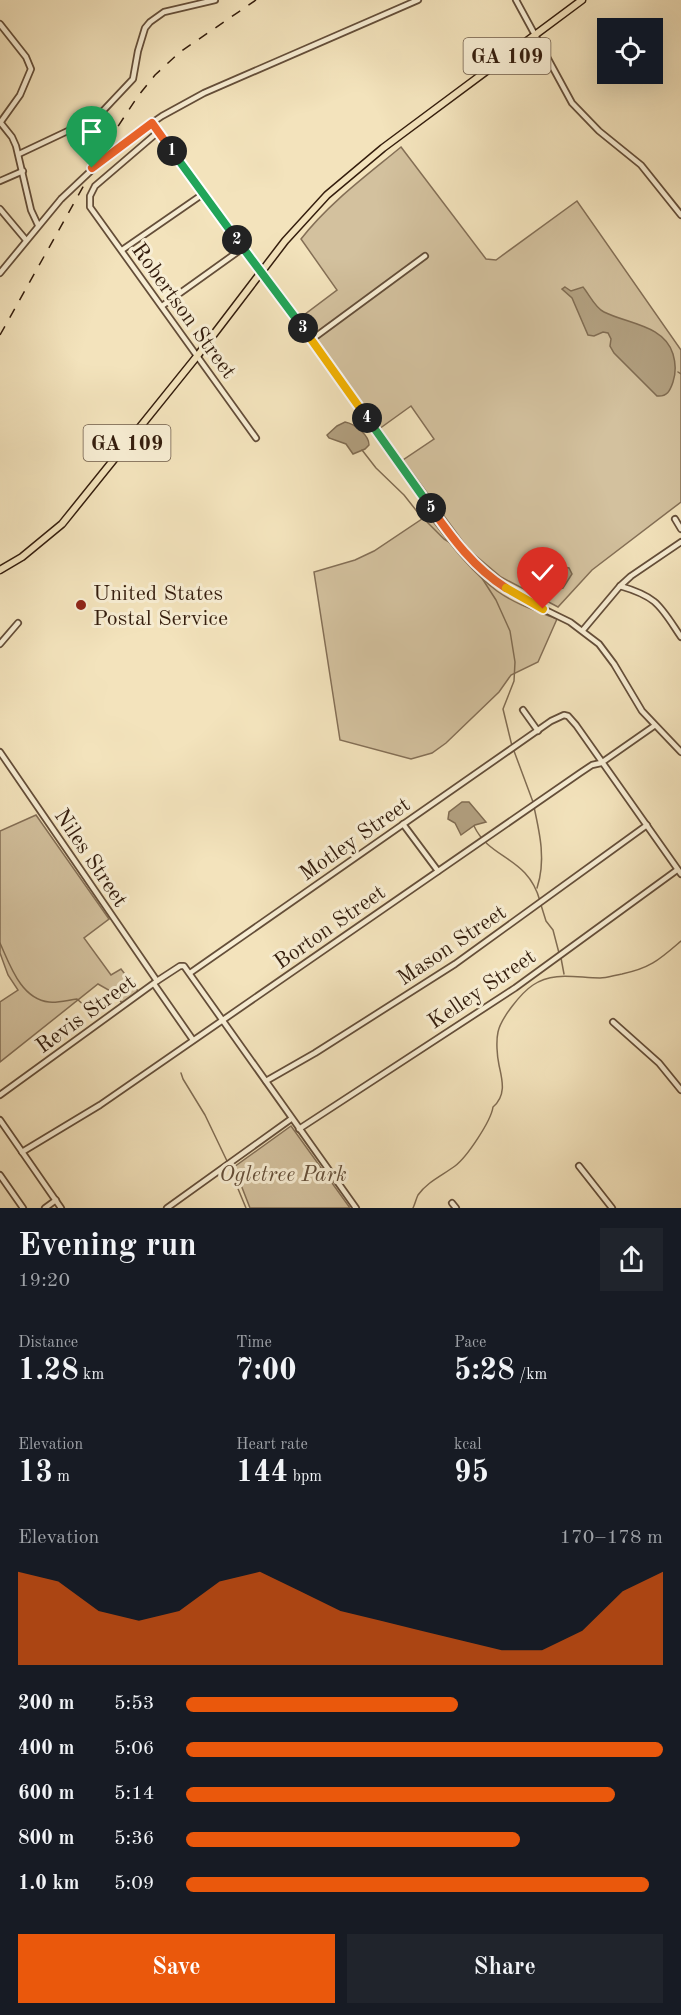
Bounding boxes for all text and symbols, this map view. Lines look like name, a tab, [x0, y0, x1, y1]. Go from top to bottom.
map controls	[597, 18, 663, 84]
button: locate	[597, 18, 663, 84]
road number: GA 109	[464, 38, 550, 74]
pin	[66, 106, 117, 168]
icon: arrive	[75, 115, 108, 148]
pin: 1	[157, 136, 187, 166]
text: 1	[167, 143, 177, 159]
pin: 2	[222, 225, 252, 255]
text: 2	[232, 232, 242, 248]
street label: Robertson Street	[127, 239, 240, 383]
pin: 3	[288, 313, 318, 343]
text: 3	[298, 320, 308, 336]
pin: 4	[352, 403, 382, 433]
text: 4	[362, 410, 372, 426]
road number: GA 109	[84, 425, 170, 461]
pin: 5	[416, 493, 446, 523]
text: 5	[426, 500, 436, 516]
pin	[517, 547, 568, 609]
icon: check	[526, 556, 559, 589]
place label: United States Postal Service	[93, 583, 228, 630]
marker: United States Postal Service	[74, 598, 88, 612]
street label: Motley Street	[296, 794, 414, 886]
street label: Niles Street	[50, 805, 131, 911]
street label: Borton Street	[271, 881, 390, 974]
street label: Mason Street	[394, 901, 511, 990]
street label: Kelley Street	[424, 946, 540, 1034]
street label: Revis Street	[32, 971, 140, 1058]
park label: Ogletree Park	[219, 1164, 347, 1186]
button: share	[600, 1228, 663, 1291]
text: Evening run	[18, 1230, 197, 1263]
text: 19:20	[18, 1271, 70, 1291]
text: Distance	[18, 1335, 78, 1351]
text: Time	[236, 1335, 272, 1351]
text: Pace	[454, 1335, 486, 1351]
text: 1.28	[18, 1356, 79, 1386]
text: 7:00	[236, 1356, 297, 1386]
text: 5:28	[454, 1356, 515, 1386]
text: km	[79, 1367, 104, 1383]
text: /km	[515, 1367, 547, 1383]
text: Elevation	[18, 1437, 83, 1453]
text: Heart rate	[236, 1437, 308, 1453]
text: kcal	[454, 1437, 482, 1453]
text: 13	[18, 1458, 53, 1488]
text: 144	[236, 1458, 288, 1488]
text: 95	[454, 1458, 489, 1488]
text: m	[53, 1469, 70, 1485]
text: bpm	[288, 1469, 322, 1485]
text: Elevation	[18, 1528, 99, 1548]
text: 170–178 m	[560, 1528, 663, 1548]
text: 200 m	[18, 1694, 74, 1714]
text: 5:53	[114, 1694, 154, 1714]
text: 400 m	[18, 1739, 74, 1759]
text: 5:06	[114, 1739, 154, 1759]
text: 600 m	[18, 1784, 74, 1804]
text: 5:14	[114, 1784, 154, 1804]
text: 800 m	[18, 1829, 74, 1849]
text: 5:36	[114, 1829, 154, 1849]
text: 1.0 km	[18, 1874, 80, 1894]
text: 5:09	[114, 1874, 154, 1894]
button: Save	[18, 1934, 335, 2003]
button: Share	[347, 1934, 663, 2003]

